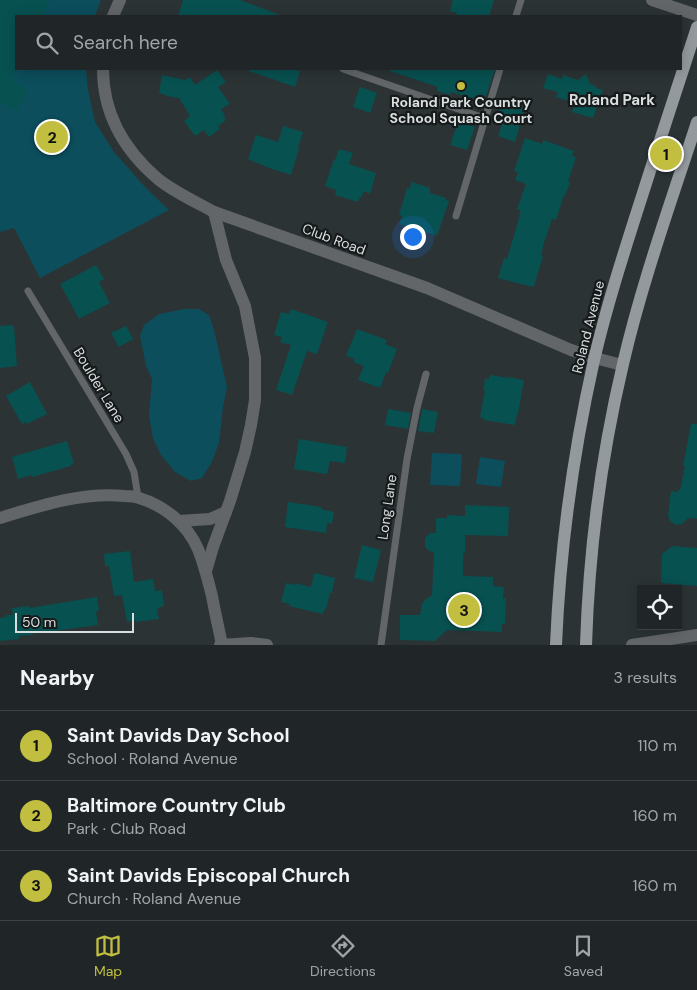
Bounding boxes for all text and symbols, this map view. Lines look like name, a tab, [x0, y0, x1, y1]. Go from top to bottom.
search box	[15, 15, 682, 70]
icon: search	[33, 29, 61, 57]
text: Search here	[73, 30, 178, 55]
marker: Roland Park Country School Squash Court	[455, 80, 467, 92]
district label: Roland Park	[569, 90, 655, 110]
place label: Roland Park Country School Squash Court	[390, 93, 532, 127]
pin: 2	[36, 118, 68, 156]
pin: 1	[650, 135, 682, 173]
street label: Club Road	[300, 219, 368, 259]
your location	[400, 224, 426, 250]
street label: Roland Avenue	[568, 279, 608, 375]
street label: Boulder Lane	[70, 344, 128, 426]
street label: Long Lane	[373, 473, 401, 541]
map controls	[637, 585, 682, 630]
button: locate	[637, 585, 682, 630]
pin: 3	[448, 591, 480, 629]
scale bar	[15, 610, 134, 633]
text: 50 m	[22, 613, 56, 631]
text: Nearby	[20, 664, 94, 692]
text: 3 results	[614, 667, 677, 688]
text: Saint Davids Day School	[67, 723, 290, 748]
text: 1	[33, 735, 39, 756]
text: 110 m	[638, 735, 677, 756]
text: School · Roland Avenue	[67, 748, 237, 769]
text: Baltimore Country Club	[67, 793, 286, 818]
text: 2	[31, 805, 41, 826]
text: 160 m	[633, 805, 677, 826]
text: Park · Club Road	[67, 818, 186, 839]
text: Saint Davids Episcopal Church	[67, 863, 350, 888]
text: 3	[31, 875, 41, 896]
text: 160 m	[633, 875, 677, 896]
text: Church · Roland Avenue	[67, 888, 241, 909]
tab: Map	[94, 932, 122, 980]
tab: Directions	[310, 932, 376, 980]
tab: Saved	[564, 932, 603, 980]

